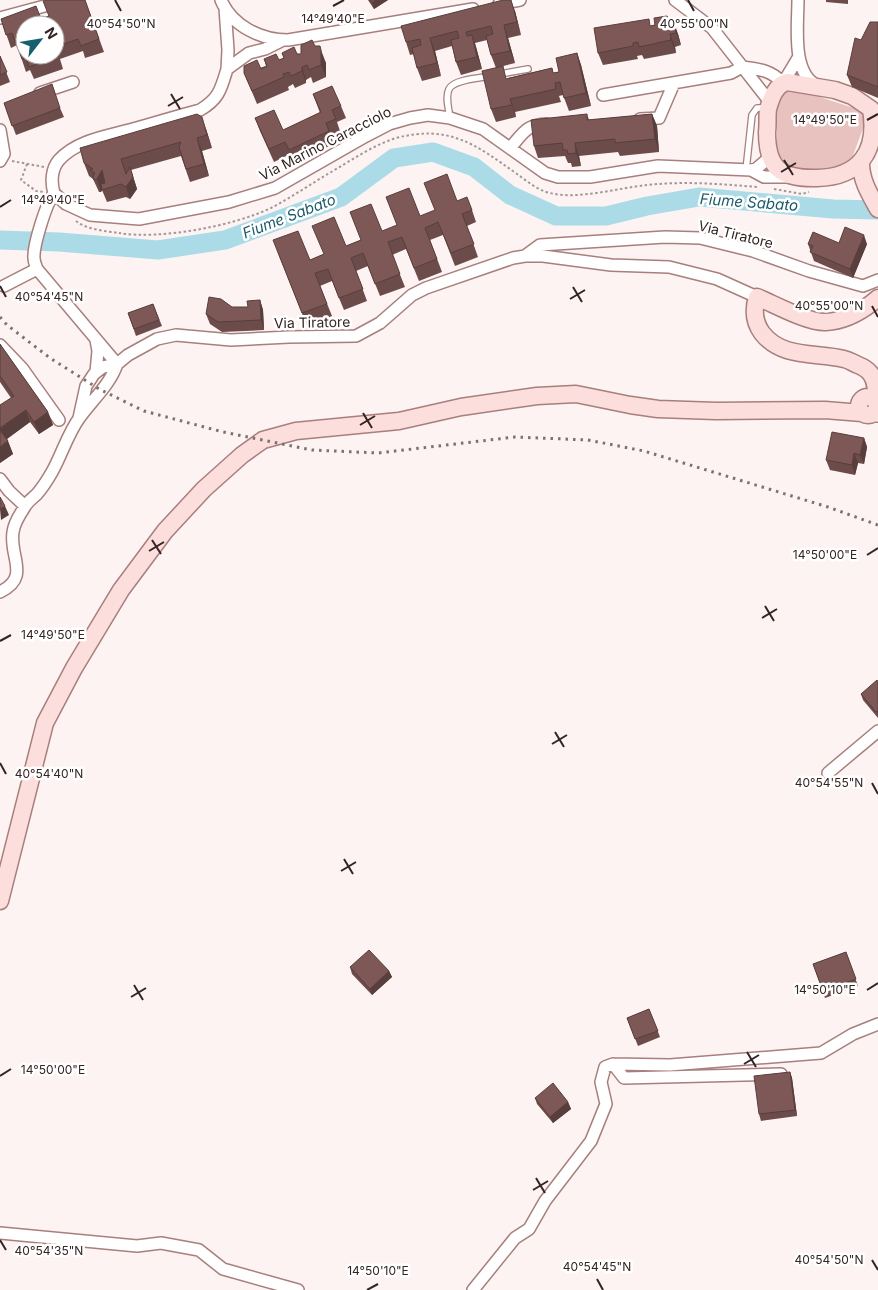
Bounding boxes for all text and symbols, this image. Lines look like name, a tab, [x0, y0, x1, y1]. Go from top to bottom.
text: 14°49'40"E	[301, 11, 365, 26]
north arrow	[15, 15, 65, 65]
text: 40°54'50"N	[87, 16, 155, 31]
text: 40°55'00"N	[660, 16, 728, 31]
text: N	[42, 24, 62, 42]
street label: Via Marino Caracciolo	[256, 102, 394, 184]
text: 14°49'50"E	[793, 112, 857, 127]
water label: Fiume Sabato	[699, 189, 799, 215]
water label: Fiume Sabato	[240, 190, 338, 242]
text: 14°49'40"E	[21, 192, 85, 207]
street label: Via Tiratore	[697, 217, 775, 251]
text: 40°54'45"N	[15, 289, 83, 304]
text: 40°55'00"N	[795, 298, 863, 313]
street label: Via Tiratore	[274, 313, 350, 331]
text: 14°50'00"E	[793, 547, 857, 562]
text: 14°49'50"E	[21, 627, 85, 642]
text: 40°54'40"N	[15, 766, 83, 781]
text: 40°54'55"N	[795, 775, 863, 790]
text: 14°50'10"E	[794, 982, 856, 997]
text: 14°50'00"E	[21, 1062, 85, 1077]
text: 40°54'35"N	[15, 1243, 83, 1258]
text: 40°54'50"N	[795, 1252, 863, 1267]
text: 40°54'45"N	[563, 1259, 631, 1274]
text: 14°50'10"E	[347, 1263, 409, 1278]

